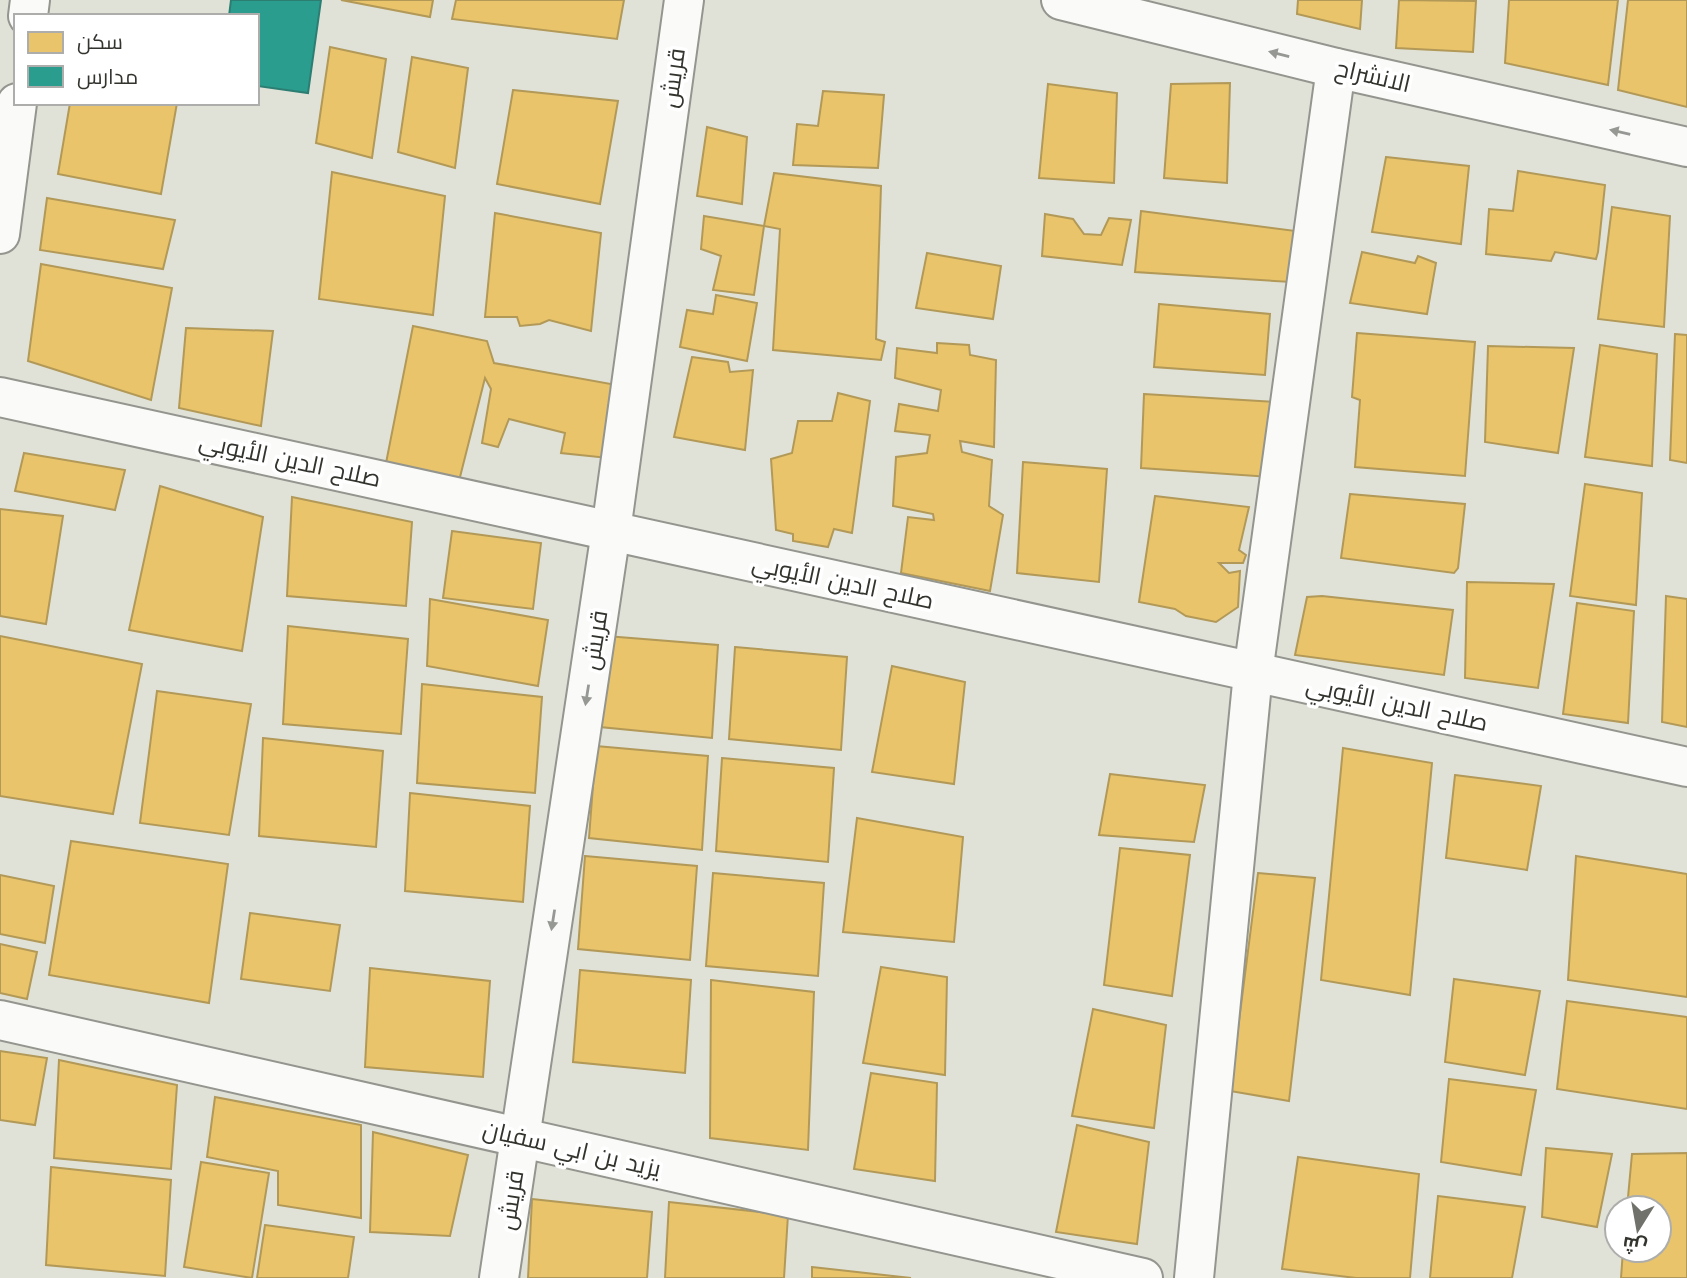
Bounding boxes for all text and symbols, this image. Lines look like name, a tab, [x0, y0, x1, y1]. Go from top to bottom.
legend	[14, 14, 259, 105]
text: سكن	[77, 29, 123, 55]
street label: قريش	[655, 46, 691, 110]
one-way arrow	[1268, 48, 1290, 59]
street label: الانشراح	[1332, 54, 1413, 100]
text: مدارس	[77, 64, 138, 90]
one-way arrow	[1609, 126, 1631, 137]
street label: صلاح الدين الأيوبي	[196, 427, 383, 498]
street label: صلاح الدين الأيوبي	[749, 549, 936, 620]
street label: قريش	[576, 608, 614, 672]
street label: صلاح الدين الأيوبي	[1303, 671, 1490, 742]
one-way arrow	[581, 684, 592, 706]
one-way arrow	[547, 909, 558, 931]
street label: يزيد بن ابي سفيان	[479, 1115, 664, 1188]
street label: قريش	[492, 1168, 530, 1232]
north arrow	[1603, 1194, 1673, 1264]
text: ش	[1621, 1232, 1649, 1259]

